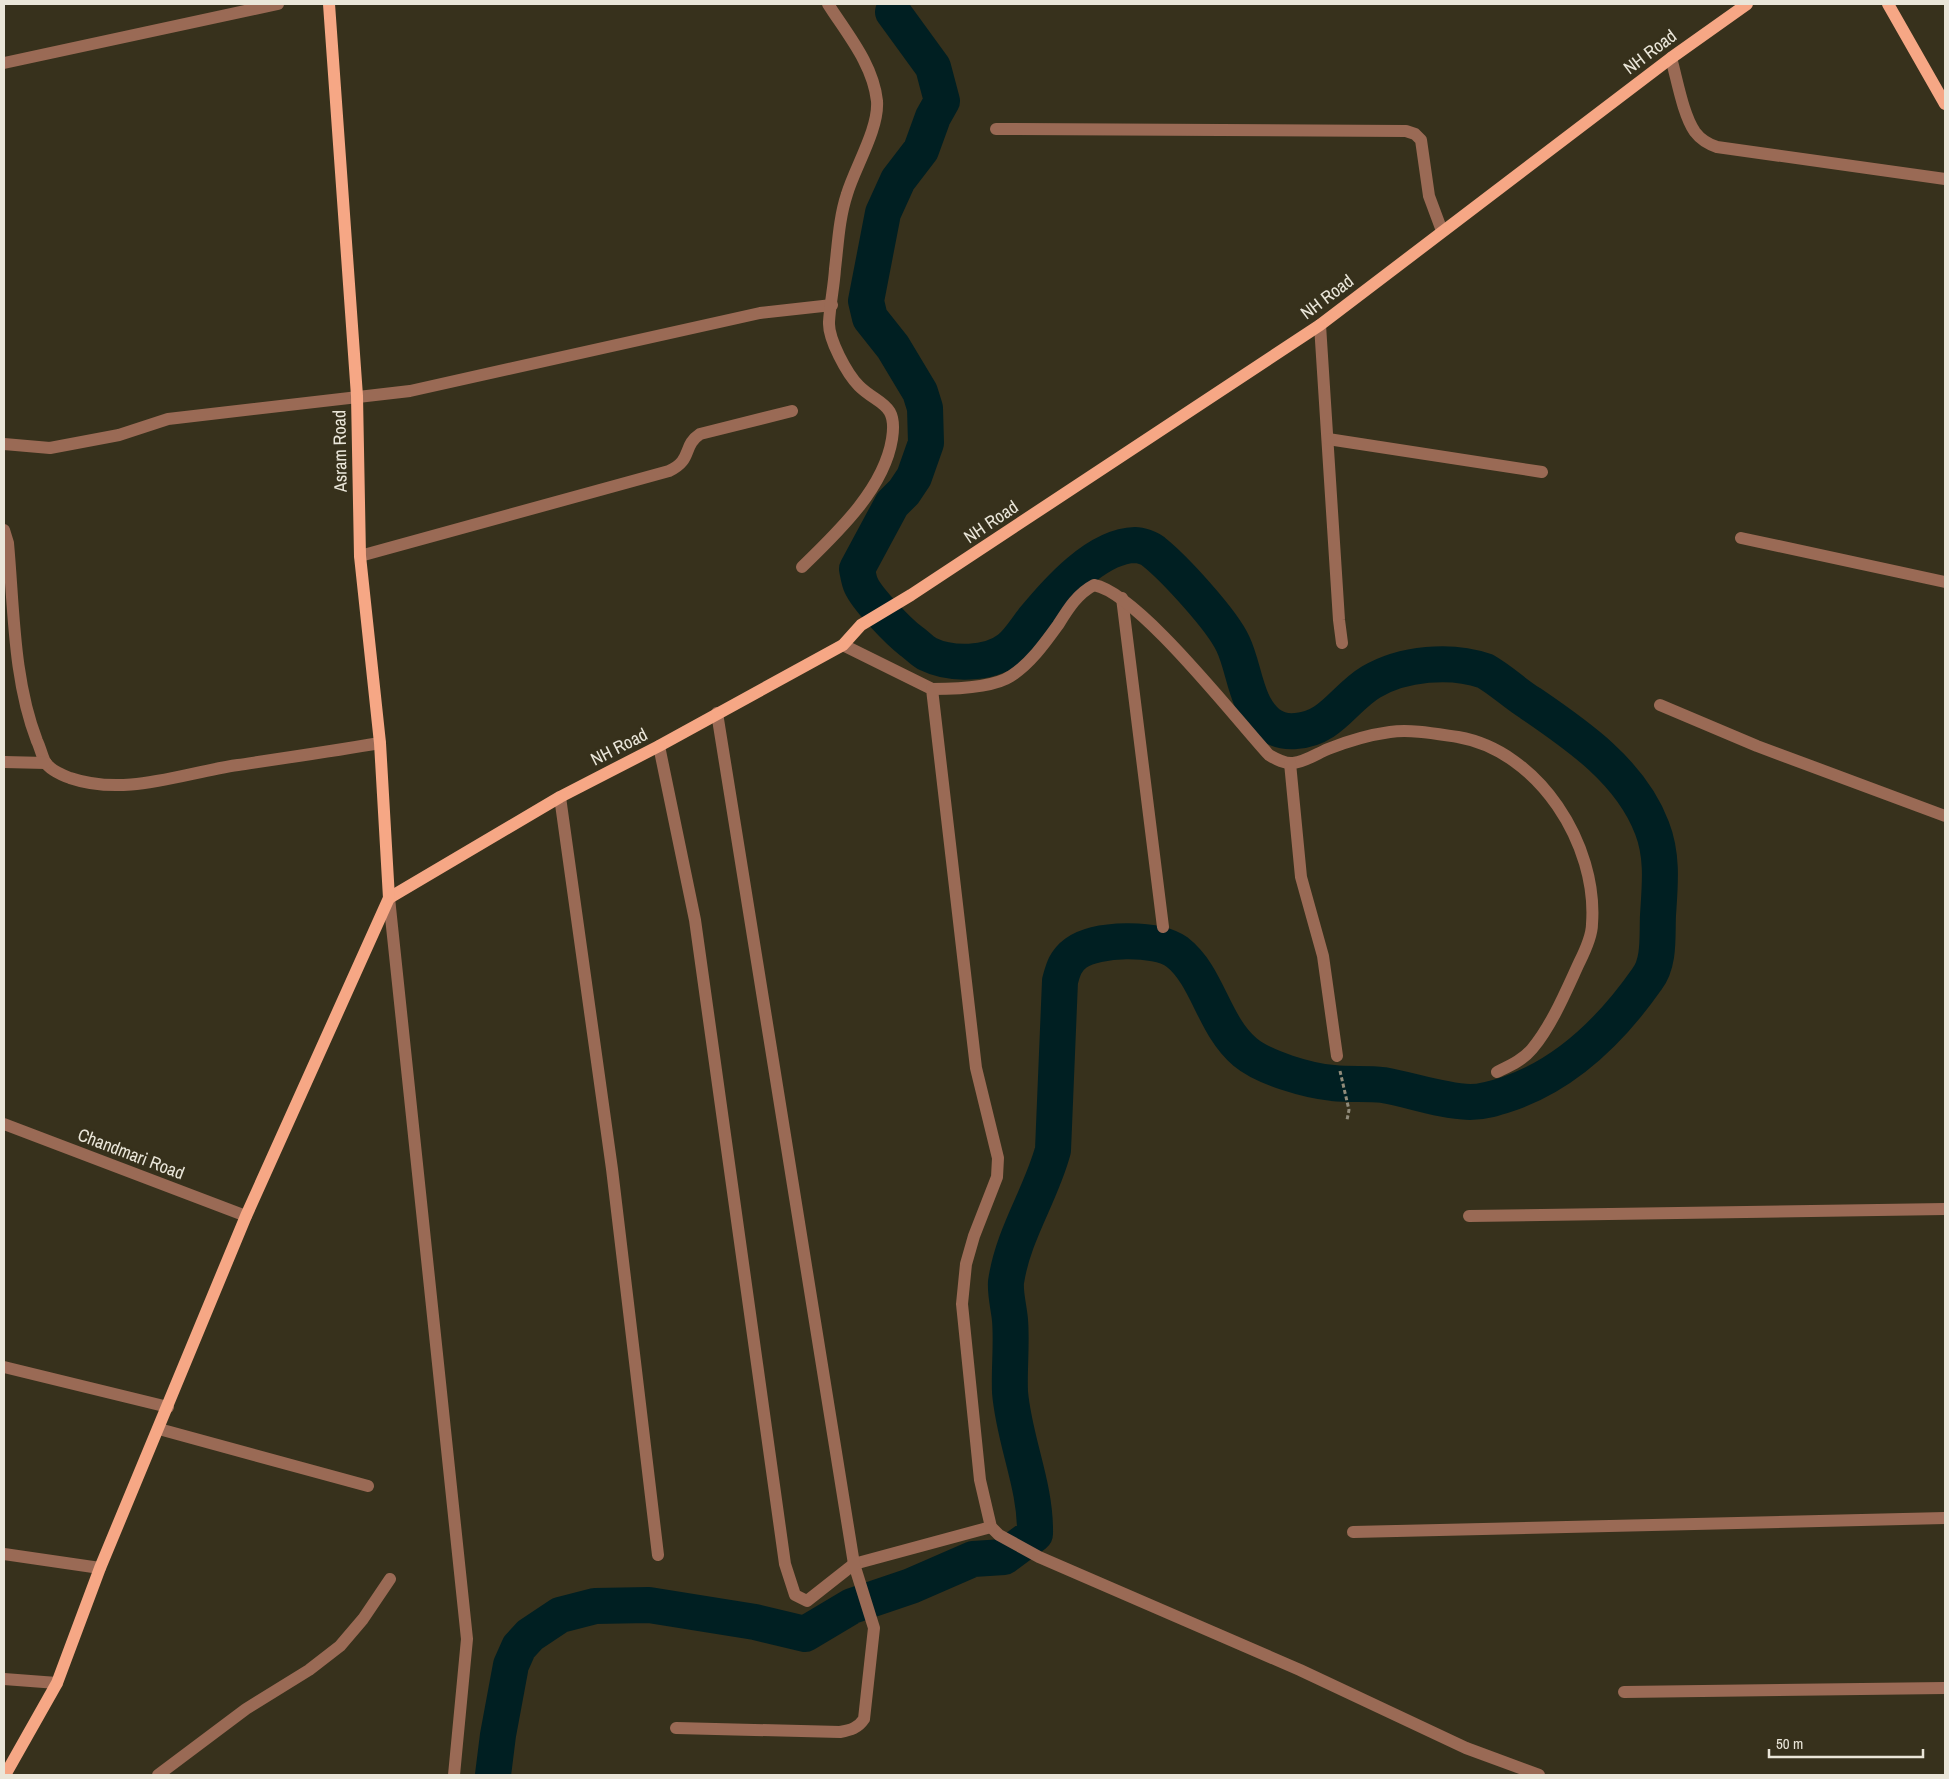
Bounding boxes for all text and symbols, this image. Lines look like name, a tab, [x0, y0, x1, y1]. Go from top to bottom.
street label: NH Road	[1618, 23, 1681, 80]
street label: NH Road	[1295, 268, 1358, 325]
street label: Asram Road	[326, 410, 353, 493]
street label: NH Road	[959, 494, 1023, 549]
street label: NH Road	[586, 722, 651, 771]
street label: Chandmari Road	[74, 1122, 188, 1185]
scale bar	[1769, 1726, 1923, 1758]
text: 50 m	[1776, 1733, 1803, 1754]

